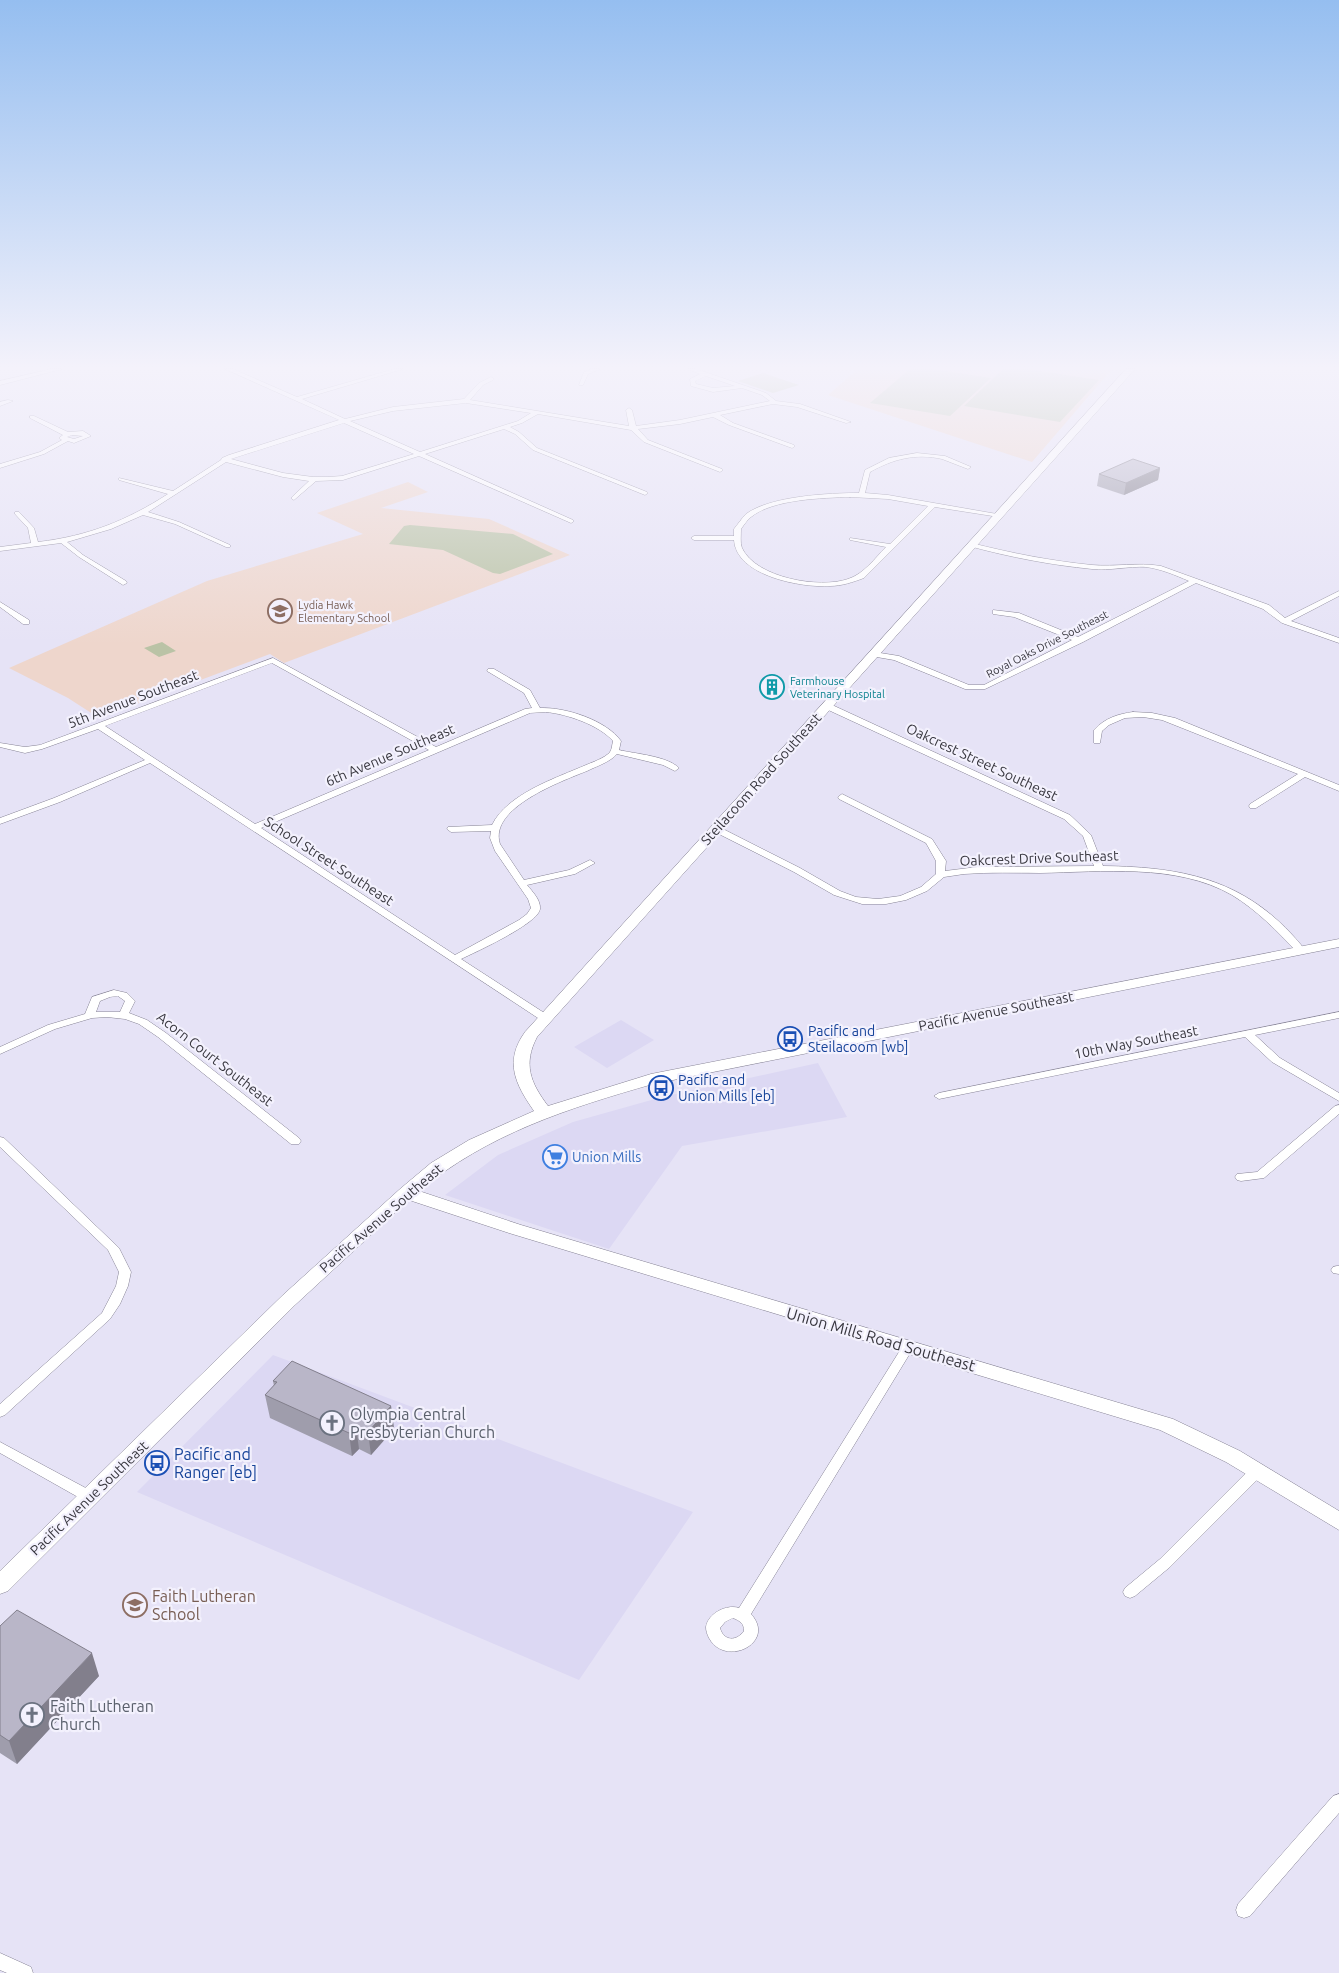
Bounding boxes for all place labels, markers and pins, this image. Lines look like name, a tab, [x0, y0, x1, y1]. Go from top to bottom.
school or university icon: Lydia Hawk Elementary School	[267, 598, 293, 624]
place label: Lydia Hawk Elementary School	[298, 599, 390, 624]
building icon: Farmhouse Veterinary Hospital	[759, 674, 785, 700]
place label: Farmhouse Veterinary Hospital	[790, 675, 885, 700]
place label: Pacific and Steilacoom [wb]	[808, 1023, 909, 1055]
bus stop icon: Pacific and Steilacoom [wb]	[777, 1026, 803, 1052]
place label: Pacific and Union Mills [eb]	[678, 1072, 775, 1104]
bus stop icon: Pacific and Union Mills [eb]	[648, 1075, 674, 1101]
supermarket icon: Union Mills	[542, 1144, 568, 1170]
place label: Union Mills	[572, 1149, 641, 1165]
place label: Olympia Central Presbyterian Church	[350, 1405, 495, 1441]
church icon: Olympia Central Presbyterian Church	[319, 1410, 345, 1436]
place label: Pacific and Ranger [eb]	[174, 1445, 257, 1481]
bus stop icon: Pacific and Ranger [eb]	[144, 1450, 170, 1476]
place label: Faith Lutheran School	[152, 1587, 256, 1623]
school or university icon: Faith Lutheran School	[122, 1592, 148, 1618]
place label: Faith Lutheran Church	[50, 1697, 154, 1733]
church icon: Faith Lutheran Church	[19, 1702, 45, 1728]

